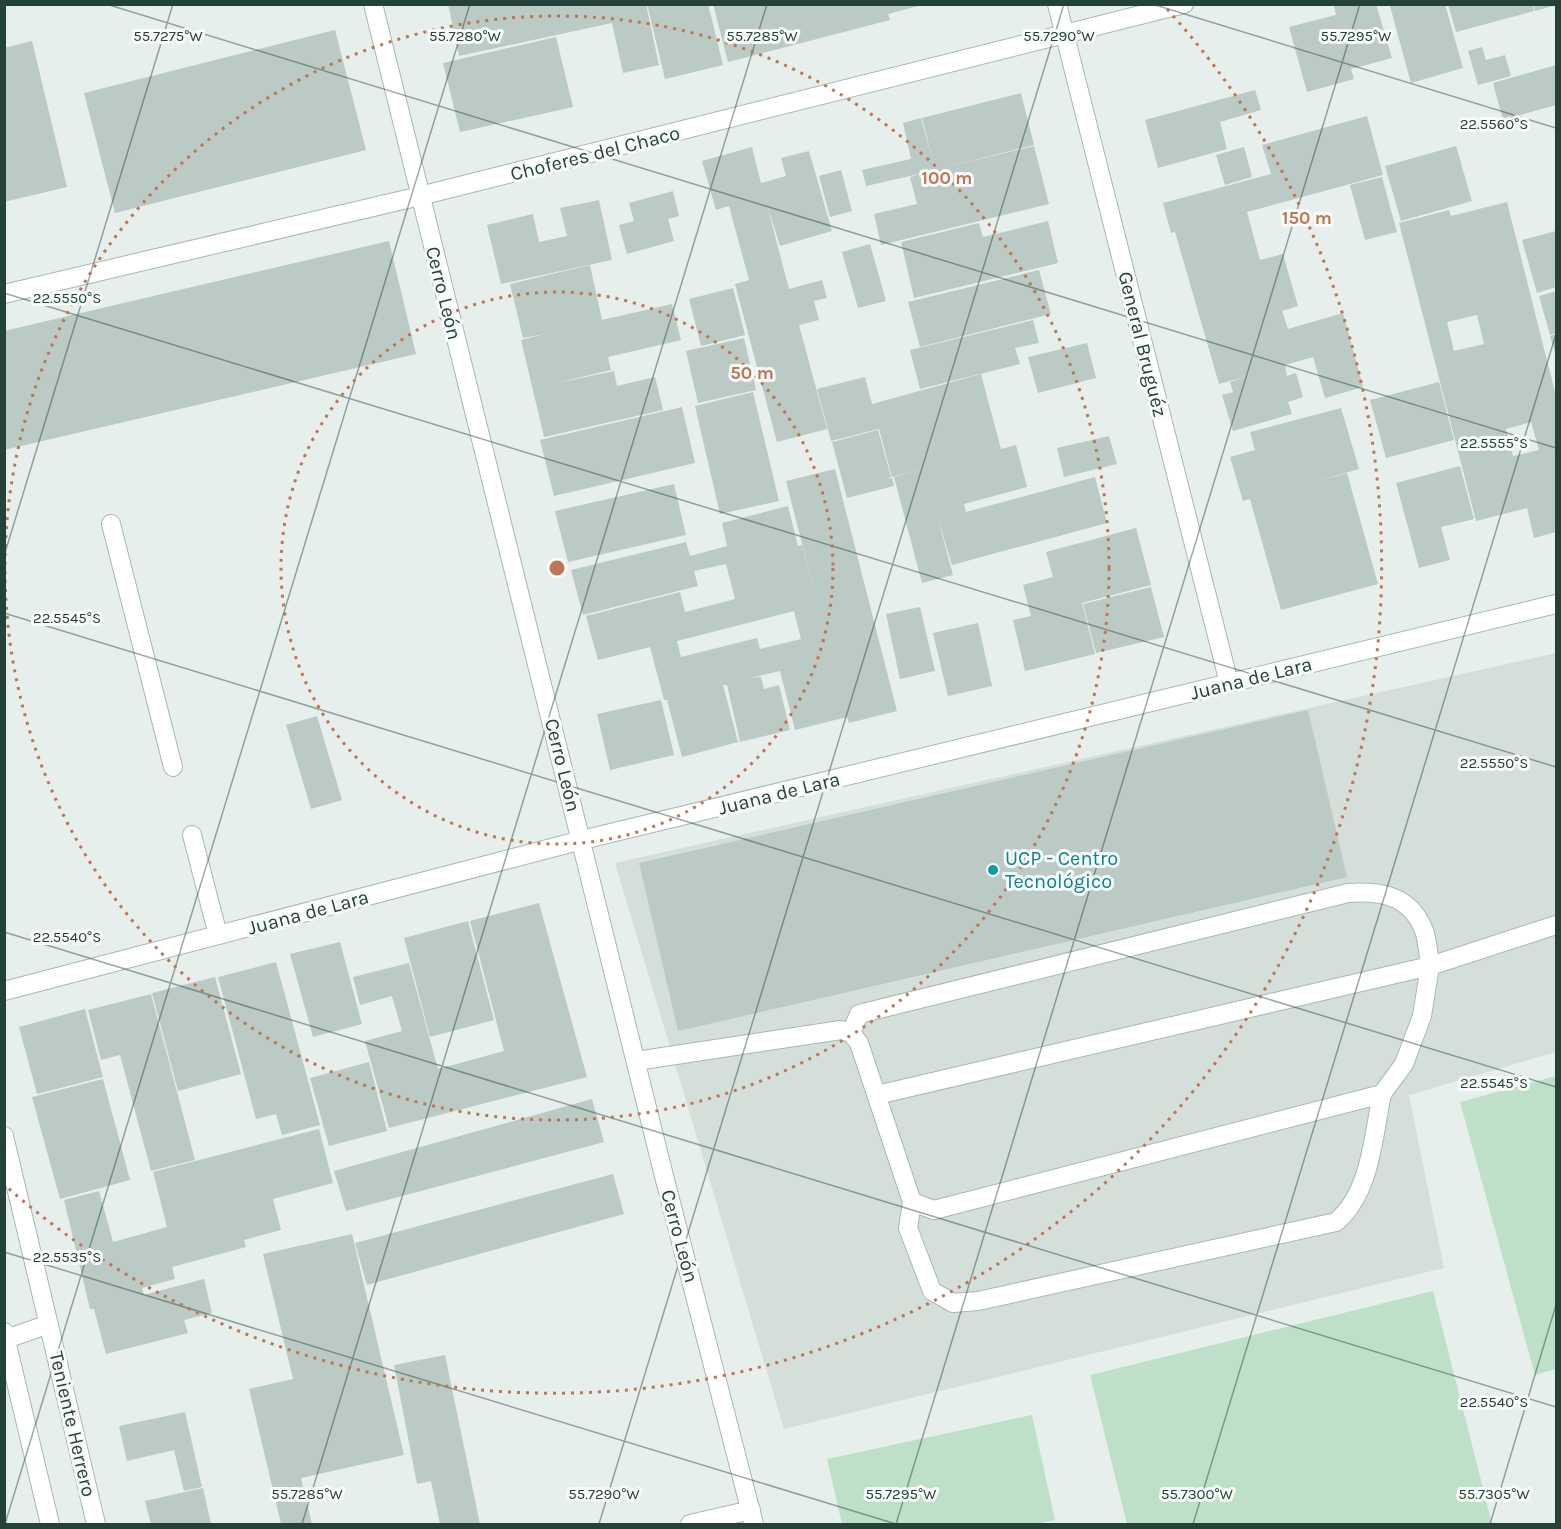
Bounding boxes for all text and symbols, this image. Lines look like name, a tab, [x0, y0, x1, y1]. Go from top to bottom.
text: 55.7275°W	[133, 27, 203, 45]
text: 55.7280°W	[429, 27, 502, 45]
text: 55.7285°W	[726, 27, 798, 45]
text: 55.7290°W	[1023, 27, 1095, 45]
text: 55.7295°W	[1320, 27, 1392, 45]
text: 22.5560°S	[1460, 115, 1528, 133]
street label: Choferes del Chaco	[508, 121, 682, 186]
text: 100 m	[922, 167, 972, 189]
text: 150 m	[1282, 207, 1332, 229]
street label: Cerro León	[421, 244, 466, 342]
street label: General Bruguéz	[1113, 269, 1172, 419]
text: 22.5550°S	[33, 289, 101, 307]
text: 50 m	[730, 362, 774, 384]
text: 22.5555°S	[1460, 434, 1528, 452]
centre of rings	[547, 558, 567, 578]
text: 22.5545°S	[33, 609, 101, 627]
street label: Juana de Lara	[1188, 652, 1314, 705]
street label: Cerro León	[540, 716, 585, 814]
text: 22.5550°S	[1460, 754, 1528, 772]
street label: Juana de Lara	[716, 767, 842, 820]
place label: UCP - Centro Tecnológico	[1005, 847, 1118, 893]
marker: UCP - Centro Tecnológico	[986, 863, 1000, 877]
street label: Juana de Lara	[245, 885, 371, 940]
text: 22.5540°S	[33, 928, 101, 946]
text: 22.5545°S	[1460, 1074, 1528, 1092]
street label: Cerro León	[656, 1187, 703, 1285]
text: 22.5535°S	[33, 1248, 101, 1266]
street label: Teniente Herrero	[45, 1349, 100, 1499]
text: 22.5540°S	[1460, 1393, 1528, 1411]
text: 55.7285°W	[271, 1485, 343, 1503]
text: 55.7290°W	[568, 1485, 640, 1503]
text: 55.7295°W	[865, 1485, 937, 1503]
text: 55.7300°W	[1161, 1485, 1234, 1503]
text: 55.7305°W	[1458, 1485, 1530, 1503]

